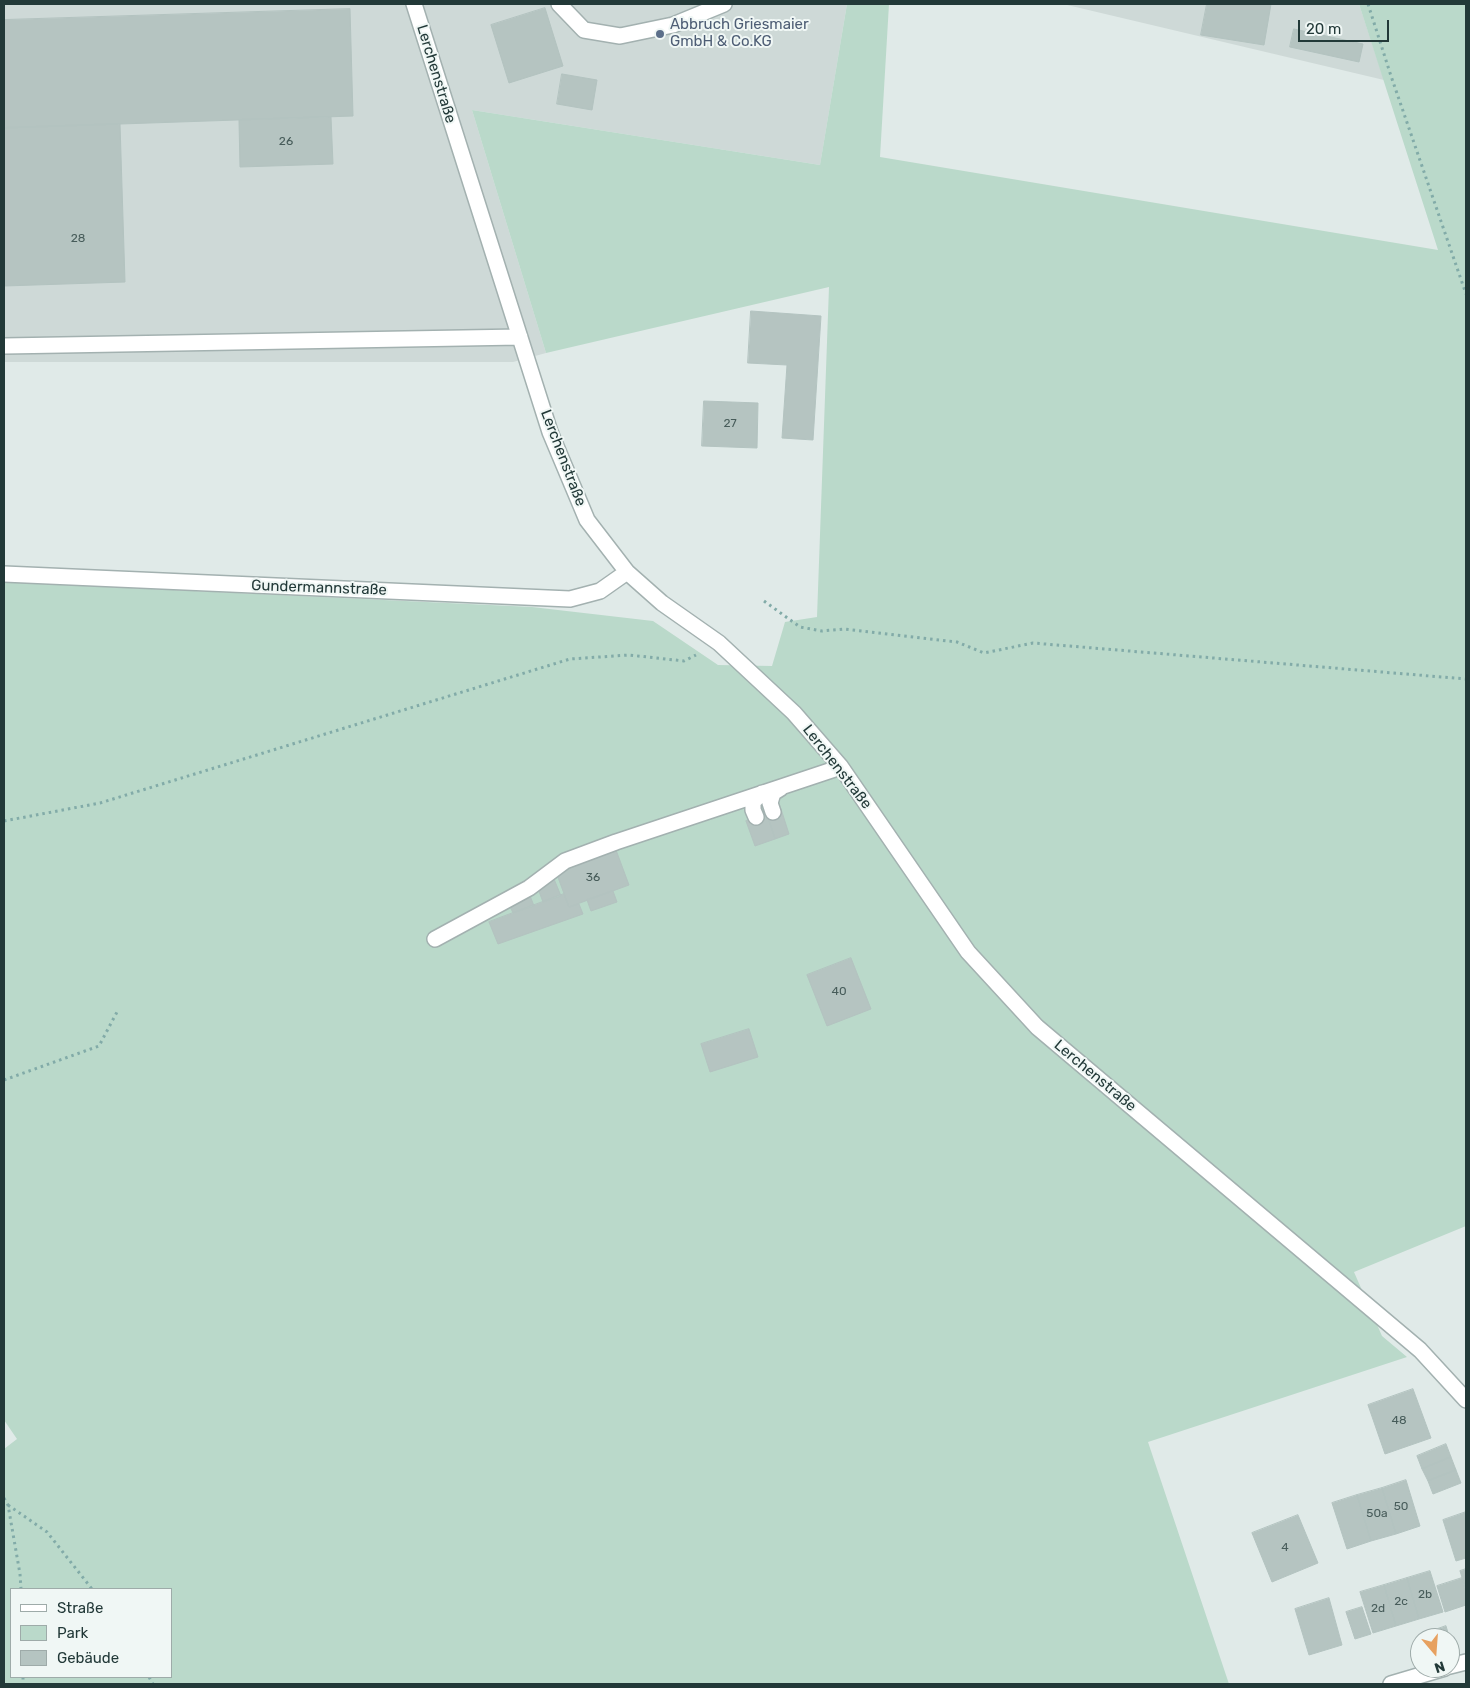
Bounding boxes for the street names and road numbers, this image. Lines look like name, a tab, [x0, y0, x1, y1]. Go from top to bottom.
street label: Lerchenstraße	[413, 23, 459, 125]
street label: Lerchenstraße	[536, 407, 590, 509]
street label: Gundermannstraße	[251, 577, 387, 599]
street label: Lerchenstraße	[799, 721, 875, 813]
street label: Lerchenstraße	[1050, 1036, 1140, 1116]

